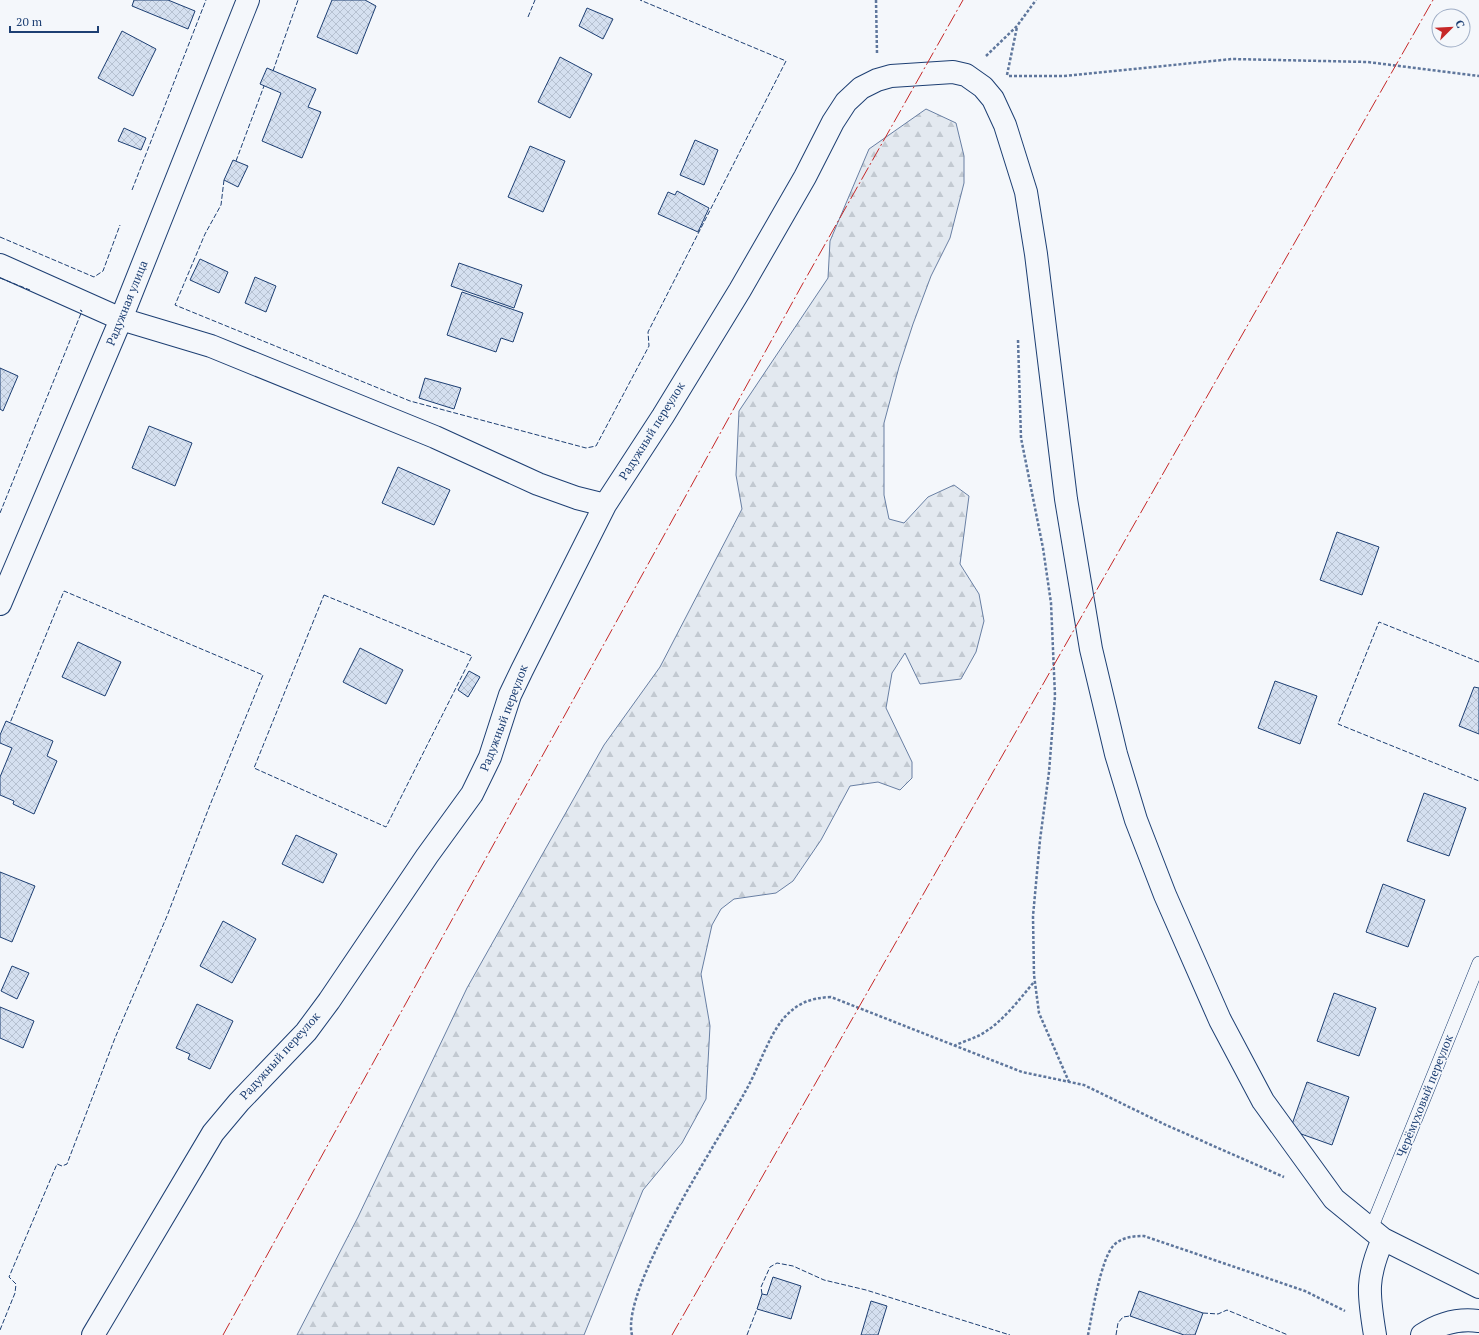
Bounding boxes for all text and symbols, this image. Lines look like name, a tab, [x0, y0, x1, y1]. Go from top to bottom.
scale bar	[10, 8, 98, 34]
north arrow	[1431, 8, 1471, 48]
text: 20 m	[16, 14, 43, 29]
text: С	[1452, 18, 1468, 30]
street label: Радужная улица	[103, 258, 150, 348]
street label: Радужный переулок	[615, 379, 688, 483]
street label: Радужный переулок	[476, 662, 531, 773]
street label: Радужный переулок	[236, 1008, 323, 1103]
street label: Черёмуховый переулок	[1393, 1032, 1456, 1159]

